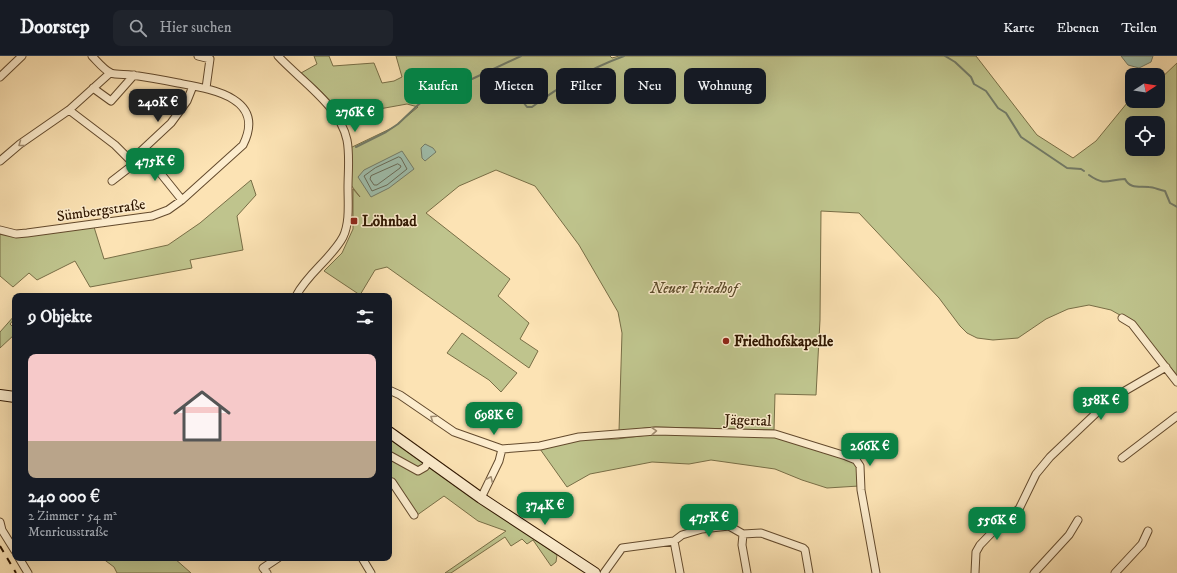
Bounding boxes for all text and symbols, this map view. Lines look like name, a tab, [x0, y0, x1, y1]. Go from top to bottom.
search box	[113, 10, 393, 46]
text: Doorstep	[20, 16, 89, 39]
icon: search	[127, 17, 149, 39]
text: Hier suchen	[159, 18, 232, 37]
text: Karte	[1003, 19, 1034, 37]
text: Ebenen	[1056, 19, 1099, 37]
text: Teilen	[1121, 19, 1157, 37]
chip: Kaufen	[404, 68, 472, 104]
chip: Mieten	[480, 68, 548, 104]
chip: Filter	[556, 68, 616, 104]
chip: Neu	[624, 68, 676, 104]
chip: Wohnung	[684, 68, 766, 104]
north arrow	[1125, 68, 1165, 108]
map controls	[1125, 68, 1165, 156]
pin: 240K €	[125, 89, 191, 123]
text: 240K €	[138, 94, 178, 110]
pin: 276K €	[322, 99, 388, 133]
text: 276K €	[335, 104, 375, 120]
button: locate	[1125, 116, 1165, 156]
one-way arrow	[19, 139, 26, 146]
pin: 475K €	[122, 148, 188, 182]
text: 475K €	[135, 153, 175, 169]
street label: Sümbergstraße	[55, 195, 147, 226]
place label: Löhnbad	[362, 212, 417, 231]
marker: Löhnbad	[349, 216, 359, 226]
park label: Neuer Friedhof	[649, 279, 742, 298]
text: 9 Objekte	[28, 306, 92, 328]
icon: filters	[354, 306, 376, 328]
place label: Friedhofskapelle	[734, 332, 834, 351]
marker: Friedhofskapelle	[721, 336, 731, 346]
icon: home	[166, 380, 238, 452]
pin: 358K €	[1068, 387, 1134, 421]
text: 358K €	[1082, 392, 1120, 408]
pin: 698K €	[461, 402, 527, 436]
text: 698K €	[474, 407, 514, 423]
street label: Jägertal	[722, 410, 772, 431]
one-way arrow	[430, 415, 437, 423]
one-way arrow	[651, 427, 657, 436]
pin: 266K €	[837, 433, 903, 467]
text: 266K €	[850, 438, 890, 454]
one-way arrow	[485, 476, 493, 484]
text: 240 000 €	[28, 486, 100, 508]
pin: 374K €	[512, 492, 578, 526]
text: 374K €	[526, 497, 564, 513]
pin: 475K €	[676, 504, 742, 538]
pin: 556K €	[964, 507, 1030, 541]
text: 2 Zimmer · 54 m²	[28, 508, 117, 524]
text: 475K €	[689, 509, 729, 525]
text: 556K €	[977, 512, 1017, 528]
text: Menricusstraße	[28, 524, 108, 540]

